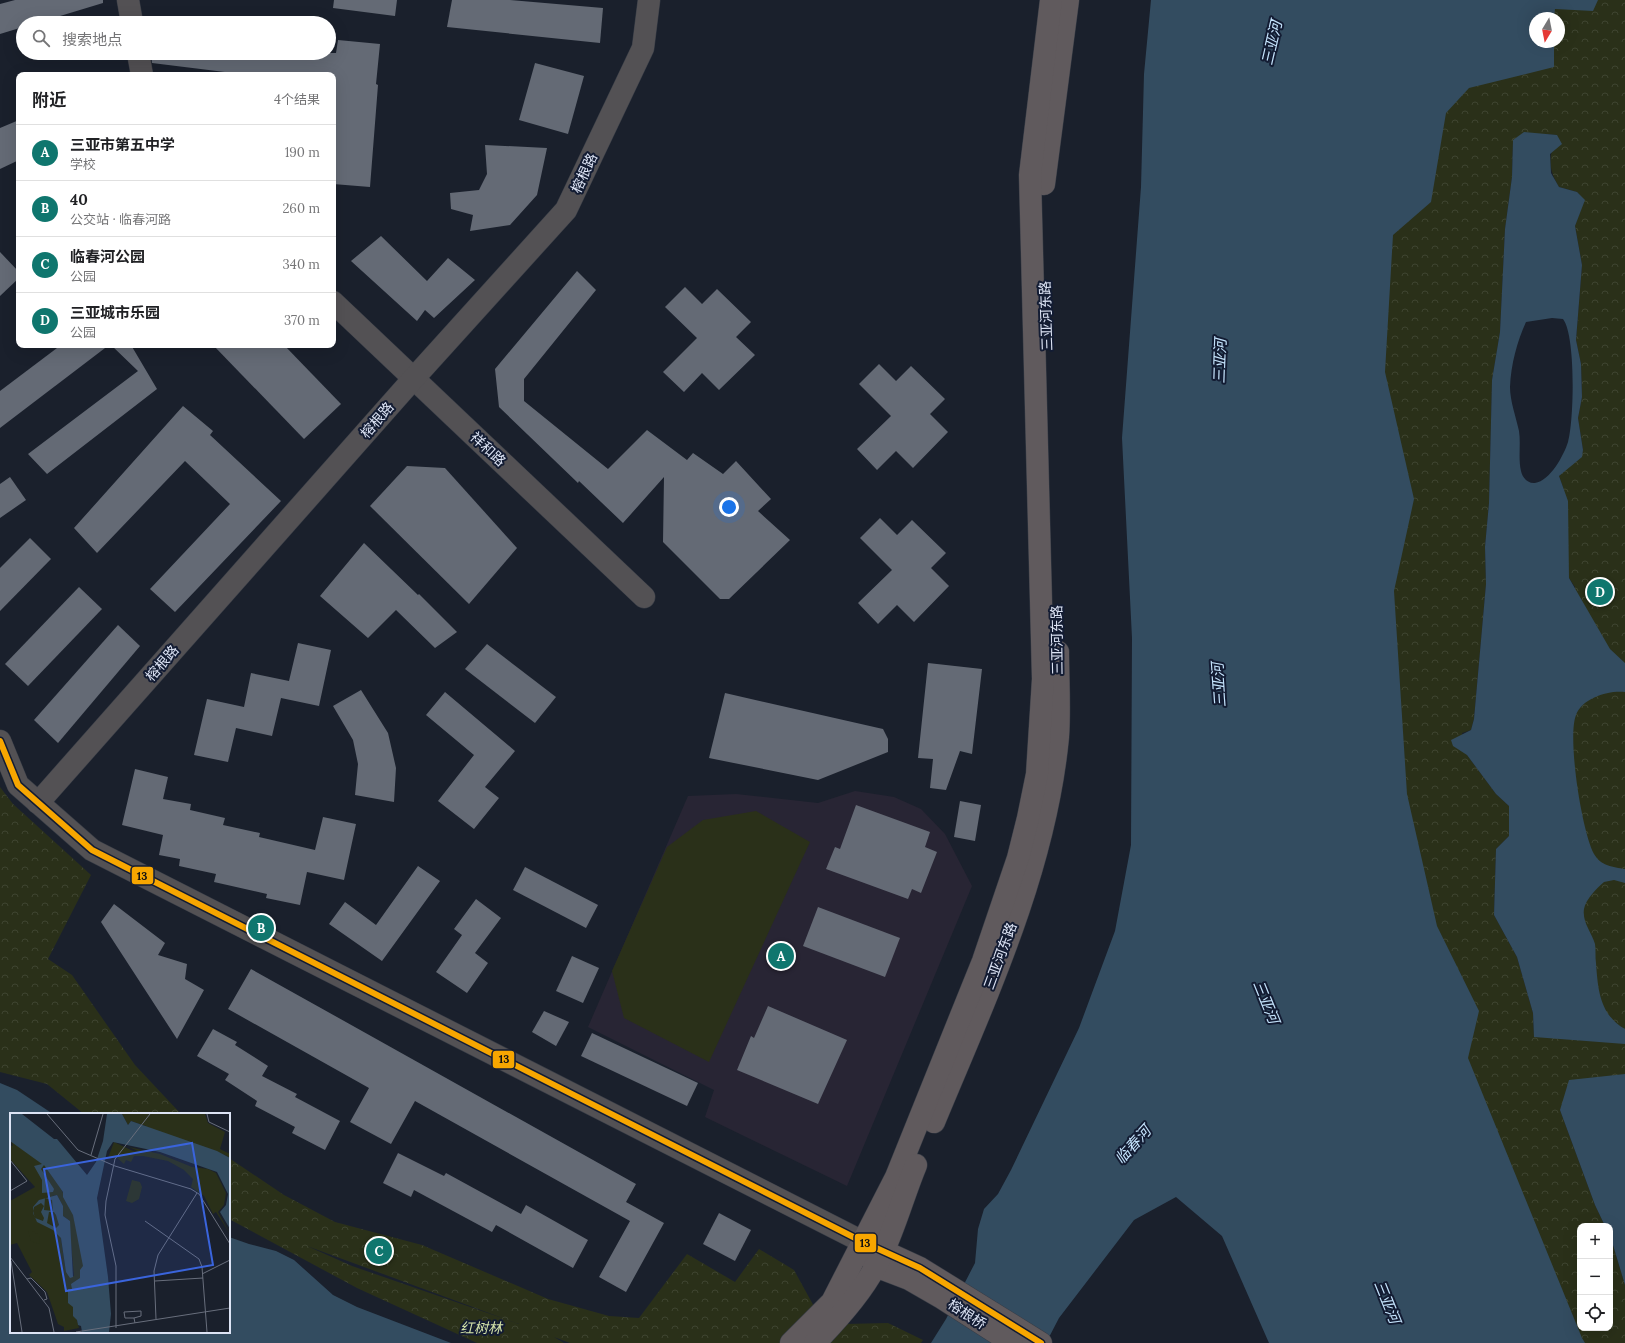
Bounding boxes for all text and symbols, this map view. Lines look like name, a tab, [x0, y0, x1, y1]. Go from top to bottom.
north arrow	[1529, 12, 1565, 48]
search box	[16, 16, 336, 60]
water label: 三亚河	[1257, 16, 1287, 67]
icon: search	[30, 27, 52, 49]
text: 搜索地点	[62, 30, 122, 49]
text: 附近	[32, 89, 66, 111]
text: 4个结果	[274, 91, 320, 108]
text: 三亚市第五中学	[70, 135, 175, 154]
text: A	[41, 144, 49, 161]
text: 190 m	[285, 144, 320, 161]
street label: 榕根路	[567, 150, 601, 196]
text: 学校	[70, 156, 96, 173]
text: 40	[70, 190, 88, 209]
text: B	[41, 200, 49, 217]
text: 260 m	[282, 200, 320, 217]
text: 公交站 · 临春河路	[70, 211, 171, 228]
text: 临春河公园	[70, 247, 145, 266]
text: C	[41, 256, 49, 273]
text: 340 m	[283, 256, 320, 273]
text: 公园	[70, 268, 96, 285]
street label: 三亚河东路	[1036, 281, 1056, 351]
text: 三亚城市乐园	[70, 303, 160, 322]
text: D	[40, 312, 50, 329]
text: 370 m	[284, 312, 320, 329]
text: 公园	[70, 324, 96, 341]
water label: 三亚河	[1209, 335, 1230, 384]
street label: 榕根路	[356, 398, 398, 442]
street label: 祥和路	[467, 428, 509, 470]
your location	[719, 497, 739, 517]
pin: D	[1587, 577, 1613, 607]
street label: 三亚河东路	[1047, 605, 1067, 675]
street label: 榕根路	[141, 641, 183, 685]
water label: 三亚河	[1207, 659, 1230, 708]
line badge: 13	[131, 866, 154, 885]
text: 13	[137, 869, 147, 883]
pin: B	[248, 913, 274, 943]
street label: 三亚河东路	[980, 920, 1020, 992]
pin: A	[768, 941, 794, 971]
water label: 三亚河	[1249, 977, 1285, 1029]
line badge: 13	[492, 1050, 515, 1069]
text: 13	[499, 1052, 509, 1066]
inset map	[10, 1113, 230, 1333]
water label: 临春河	[1111, 1119, 1157, 1168]
map controls	[1577, 1223, 1613, 1331]
button: +	[1577, 1223, 1613, 1259]
line badge: 13	[854, 1233, 877, 1253]
pin: C	[366, 1236, 392, 1266]
text: 13	[860, 1236, 870, 1250]
button: −	[1577, 1259, 1613, 1295]
water label: 三亚河	[1370, 1277, 1406, 1329]
street label: 榕根桥	[944, 1295, 990, 1333]
button: locate	[1577, 1295, 1613, 1331]
park label: 红树林	[460, 1319, 504, 1337]

